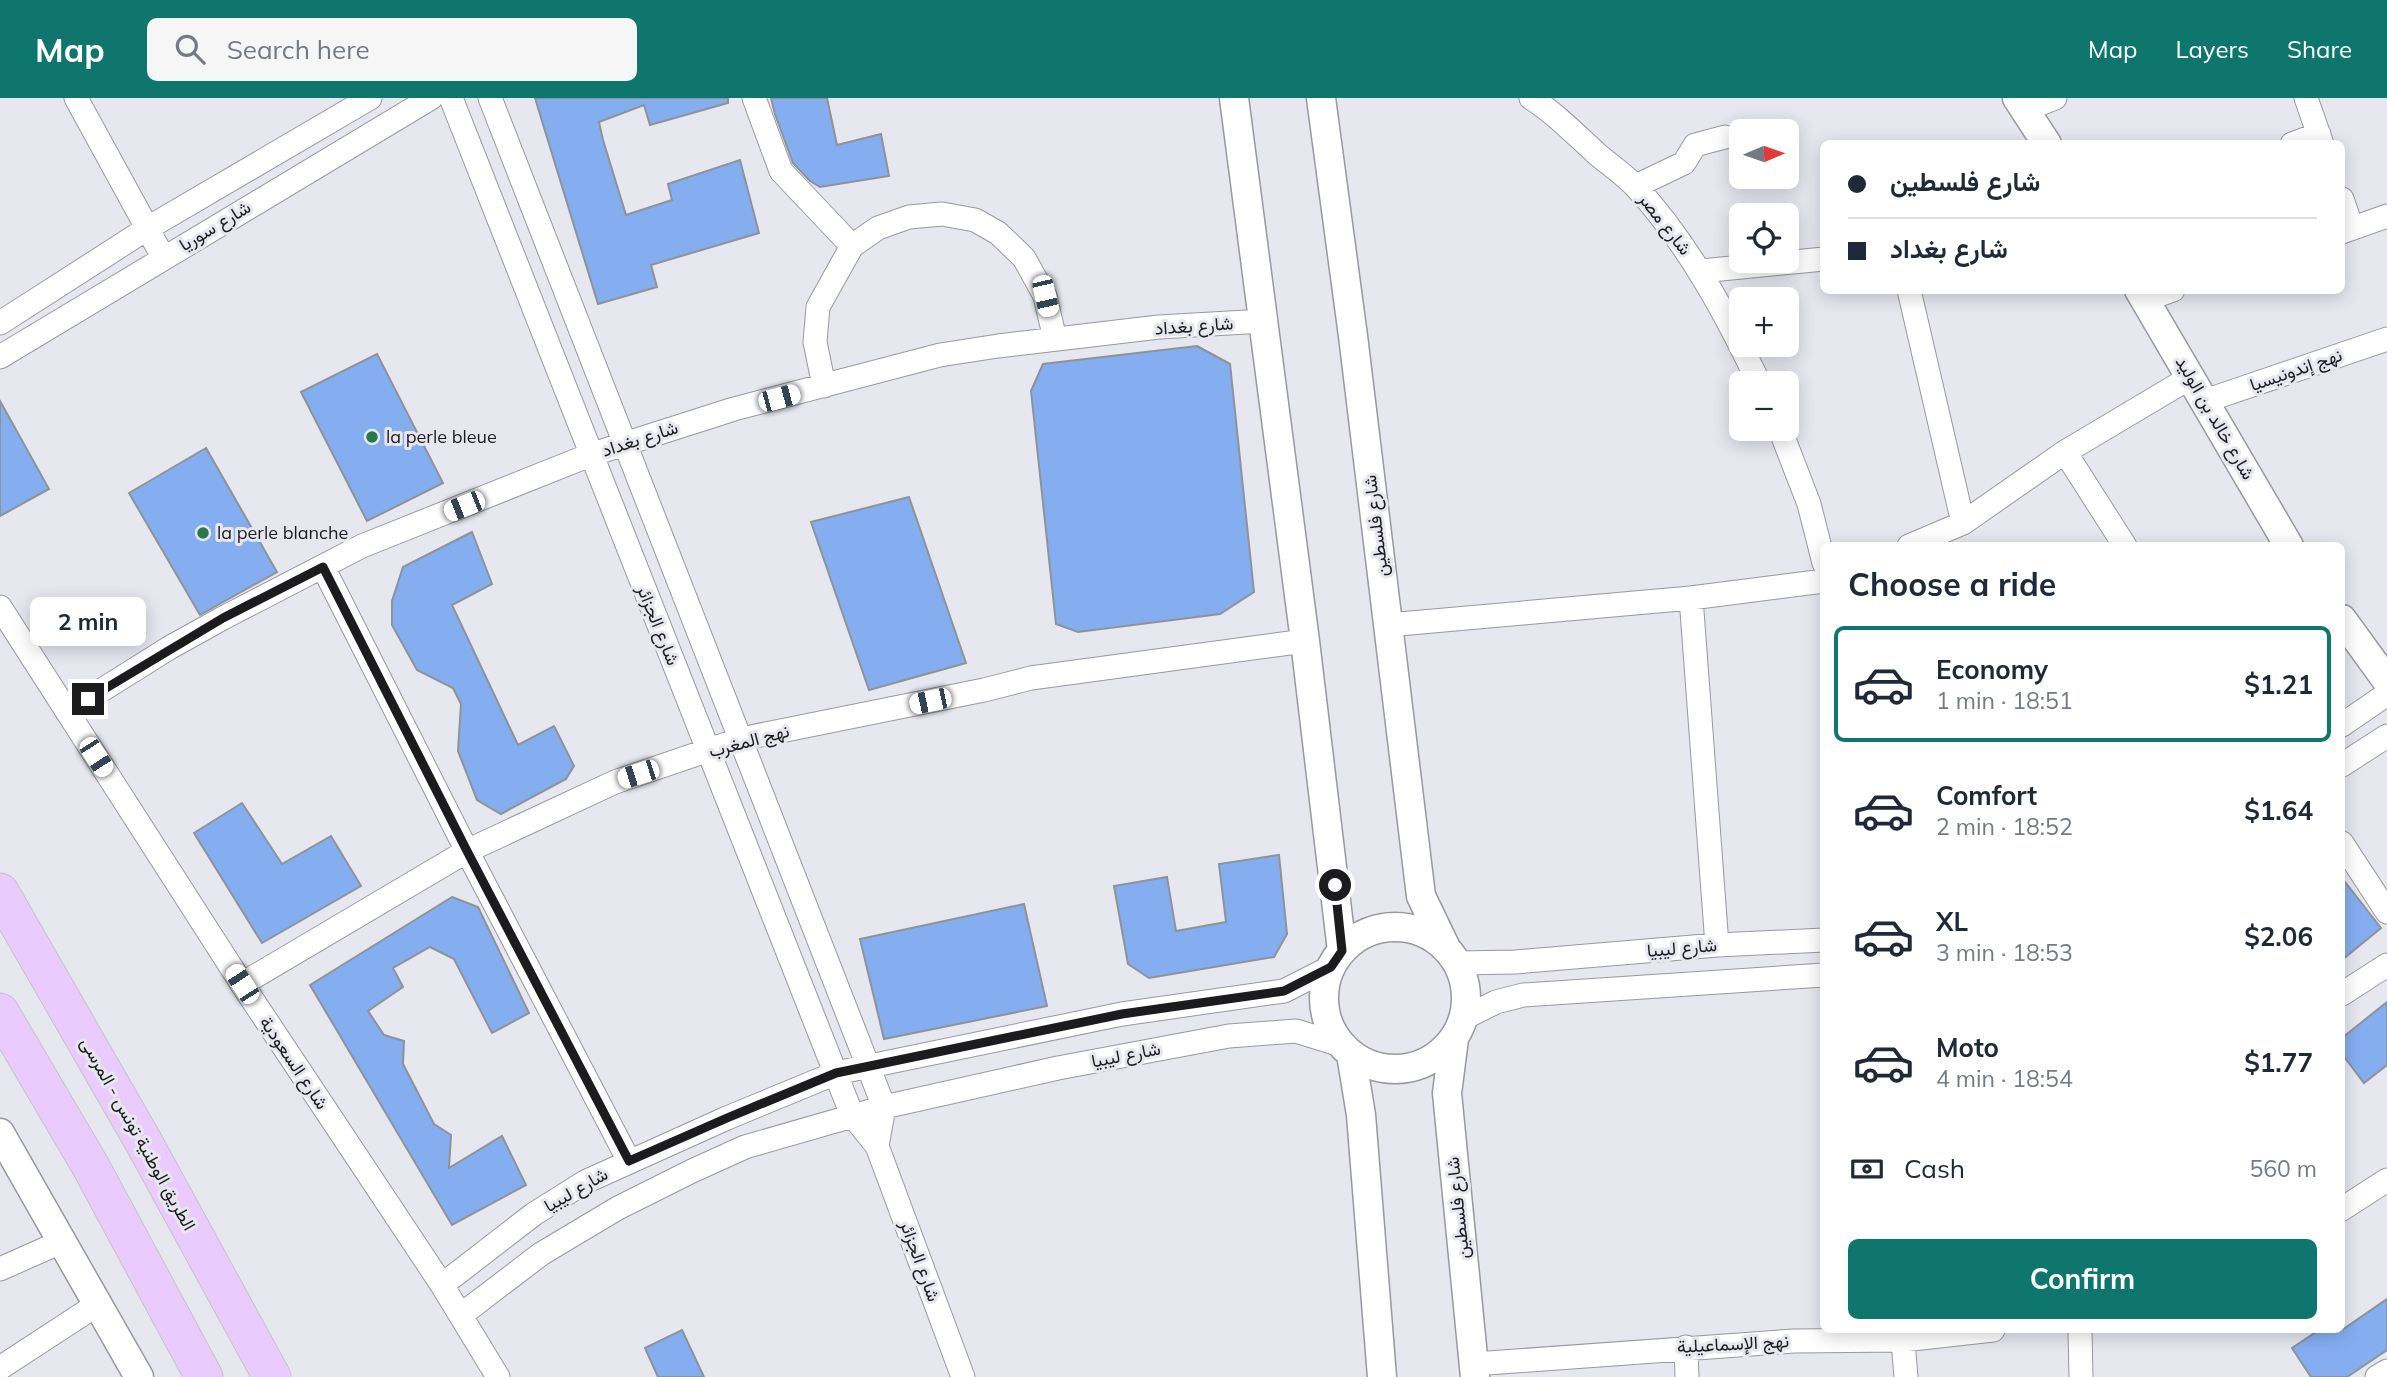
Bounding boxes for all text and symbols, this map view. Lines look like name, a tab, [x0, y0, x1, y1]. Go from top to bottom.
search box	[147, 18, 637, 81]
text: Map	[35, 29, 105, 70]
icon: search	[171, 30, 209, 68]
text: Search here	[227, 33, 370, 66]
text: Map	[2088, 34, 2137, 64]
text: Layers	[2175, 34, 2249, 64]
text: Share	[2287, 34, 2352, 64]
north arrow	[1729, 119, 1799, 189]
map controls	[1729, 119, 1799, 441]
text: شارع فلسطين	[1890, 165, 2040, 198]
street label: شارع مصر	[1632, 187, 1697, 260]
street label: شارع سوريا	[175, 195, 255, 257]
button: locate	[1729, 203, 1799, 273]
text: شارع بغداد	[1890, 232, 2008, 265]
car	[1031, 273, 1060, 319]
button: +	[1729, 287, 1799, 357]
street label: شارع بغداد	[1154, 311, 1234, 341]
street label: نهج إندونيسيا	[2247, 343, 2345, 397]
street label: شارع خالد بن الوليد	[2170, 352, 2260, 484]
button: −	[1729, 371, 1799, 441]
car	[756, 382, 803, 414]
street label: شارع بغداد	[599, 415, 681, 463]
place label: la perle bleue	[386, 425, 497, 448]
marker: la perle bleue	[364, 429, 380, 445]
street label: شارع فلسطين	[1358, 474, 1394, 578]
car	[441, 488, 488, 524]
place label: la perle blanche	[217, 521, 348, 544]
marker: la perle blanche	[195, 525, 211, 541]
text: Choose a ride	[1848, 564, 2056, 604]
street label: شارع الجزائر	[631, 580, 685, 669]
callout: 2 min	[30, 598, 146, 646]
text: 2 min	[58, 607, 118, 636]
icon: car	[1852, 653, 1915, 716]
text: Economy	[1936, 653, 2048, 686]
text: $1.21	[2244, 668, 2313, 701]
route end	[72, 683, 104, 715]
car	[908, 686, 953, 716]
text: 1 min · 18:51	[1936, 686, 2073, 715]
street label: نهج المغرب	[706, 719, 792, 763]
car	[76, 734, 117, 780]
car	[615, 758, 662, 790]
icon: car	[1852, 779, 1915, 842]
text: Comfort	[1936, 779, 2037, 812]
text: $1.64	[2244, 794, 2313, 827]
text: 2 min · 18:52	[1936, 812, 2073, 841]
route start	[1319, 869, 1351, 901]
icon: car	[1852, 905, 1915, 968]
text: XL	[1936, 905, 1968, 938]
text: $2.06	[2244, 920, 2313, 953]
street label: شارع ليبيا	[1646, 933, 1718, 963]
text: 3 min · 18:53	[1936, 938, 2073, 967]
car	[222, 961, 263, 1007]
street label: شارع السعودية	[254, 1012, 334, 1114]
icon: car	[1852, 1031, 1915, 1094]
text: Moto	[1936, 1031, 1999, 1064]
street label: الطريق الوطنية تونس - المرسى	[76, 1033, 201, 1234]
street label: شارع ليبيا	[1089, 1037, 1163, 1073]
text: $1.77	[2244, 1046, 2313, 1079]
text: 4 min · 18:54	[1936, 1064, 2073, 1093]
icon: cash	[1848, 1150, 1886, 1188]
text: Cash	[1904, 1152, 1965, 1185]
text: 560 m	[2249, 1154, 2317, 1183]
street label: شارع فلسطين	[1441, 1156, 1475, 1260]
street label: شارع ليبيا	[540, 1162, 612, 1218]
street label: شارع الجزائر	[894, 1216, 946, 1305]
button: Confirm	[1848, 1239, 2317, 1319]
street label: نهج الإسماعيلية	[1676, 1329, 1790, 1359]

